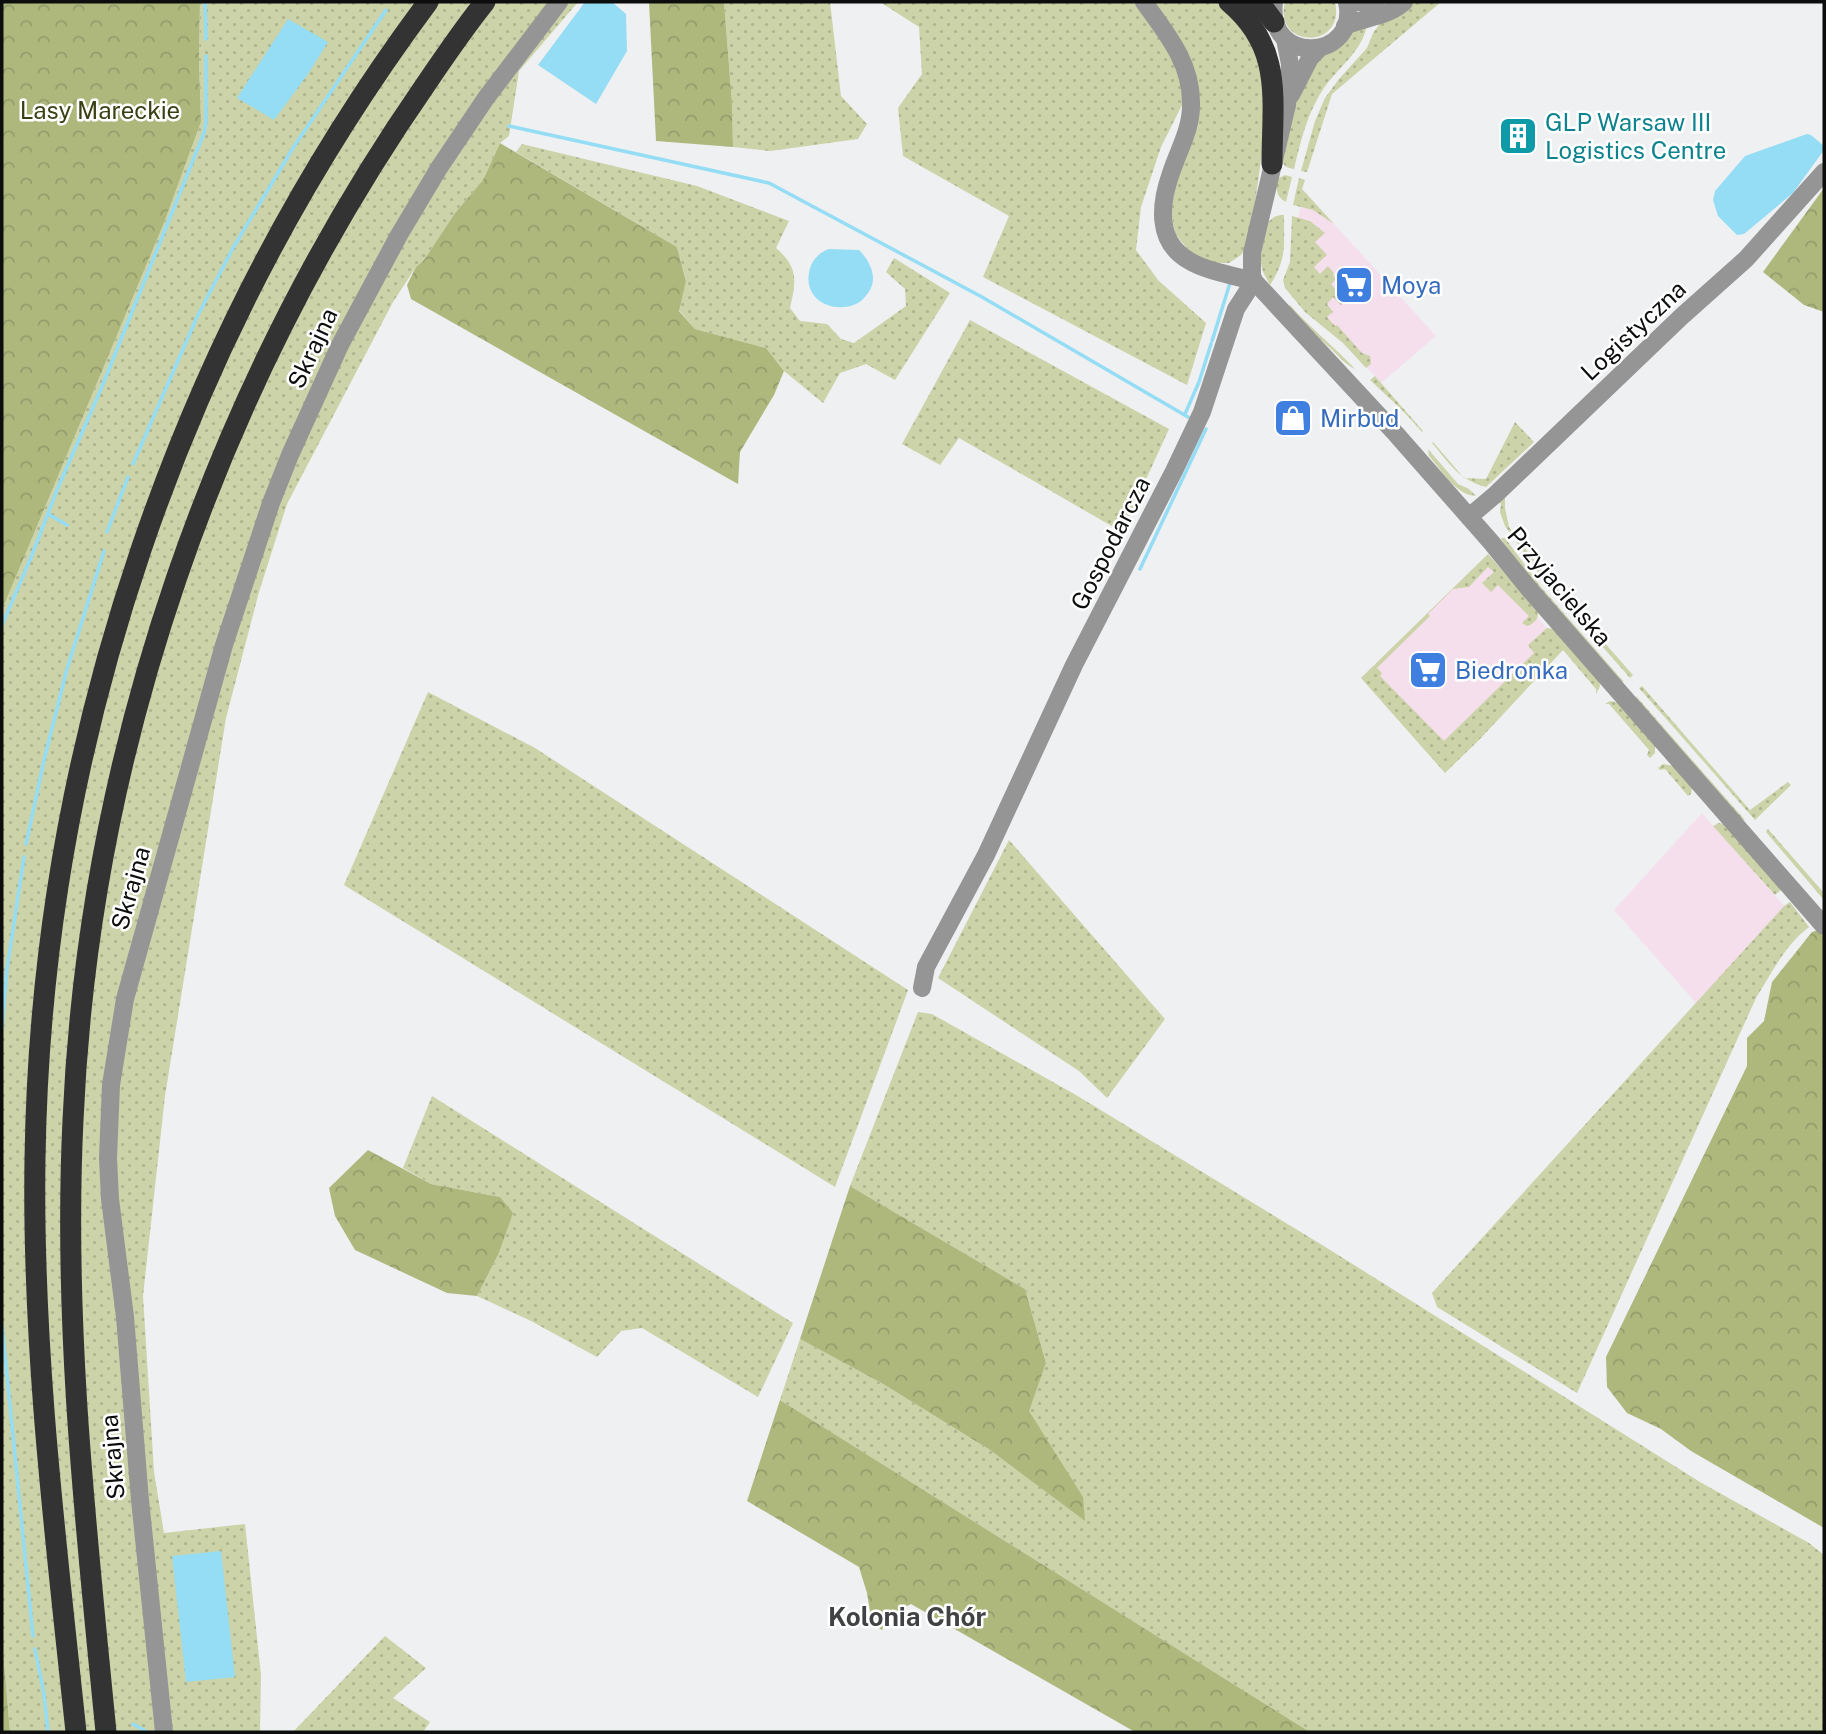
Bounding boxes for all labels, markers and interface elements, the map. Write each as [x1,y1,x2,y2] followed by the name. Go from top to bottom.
[20,96,180,124] park label: Lasy Mareckie
[1545,108,1726,164] place label: GLP Warsaw III Logistics Centre
[1497,115,1539,157] building icon: GLP Warsaw III Logistics Centre
[1333,264,1375,306] supermarket icon: Moya
[1381,271,1441,299] place label: Moya
[1575,274,1691,386] street label: Logistyczna
[281,303,343,393] street label: Skrajna
[1272,397,1314,439] shop icon: Mirbud
[1320,404,1399,432] place label: Mirbud
[1064,472,1156,614] street label: Gospodarcza
[1502,521,1618,651] street label: Przyjacielska
[1407,649,1449,691] supermarket icon: Biedronka
[1455,656,1568,684] place label: Biedronka
[105,843,155,933] street label: Skrajna
[94,1413,130,1501] street label: Skrajna
[828,1601,986,1632] district label: Kolonia Chór

